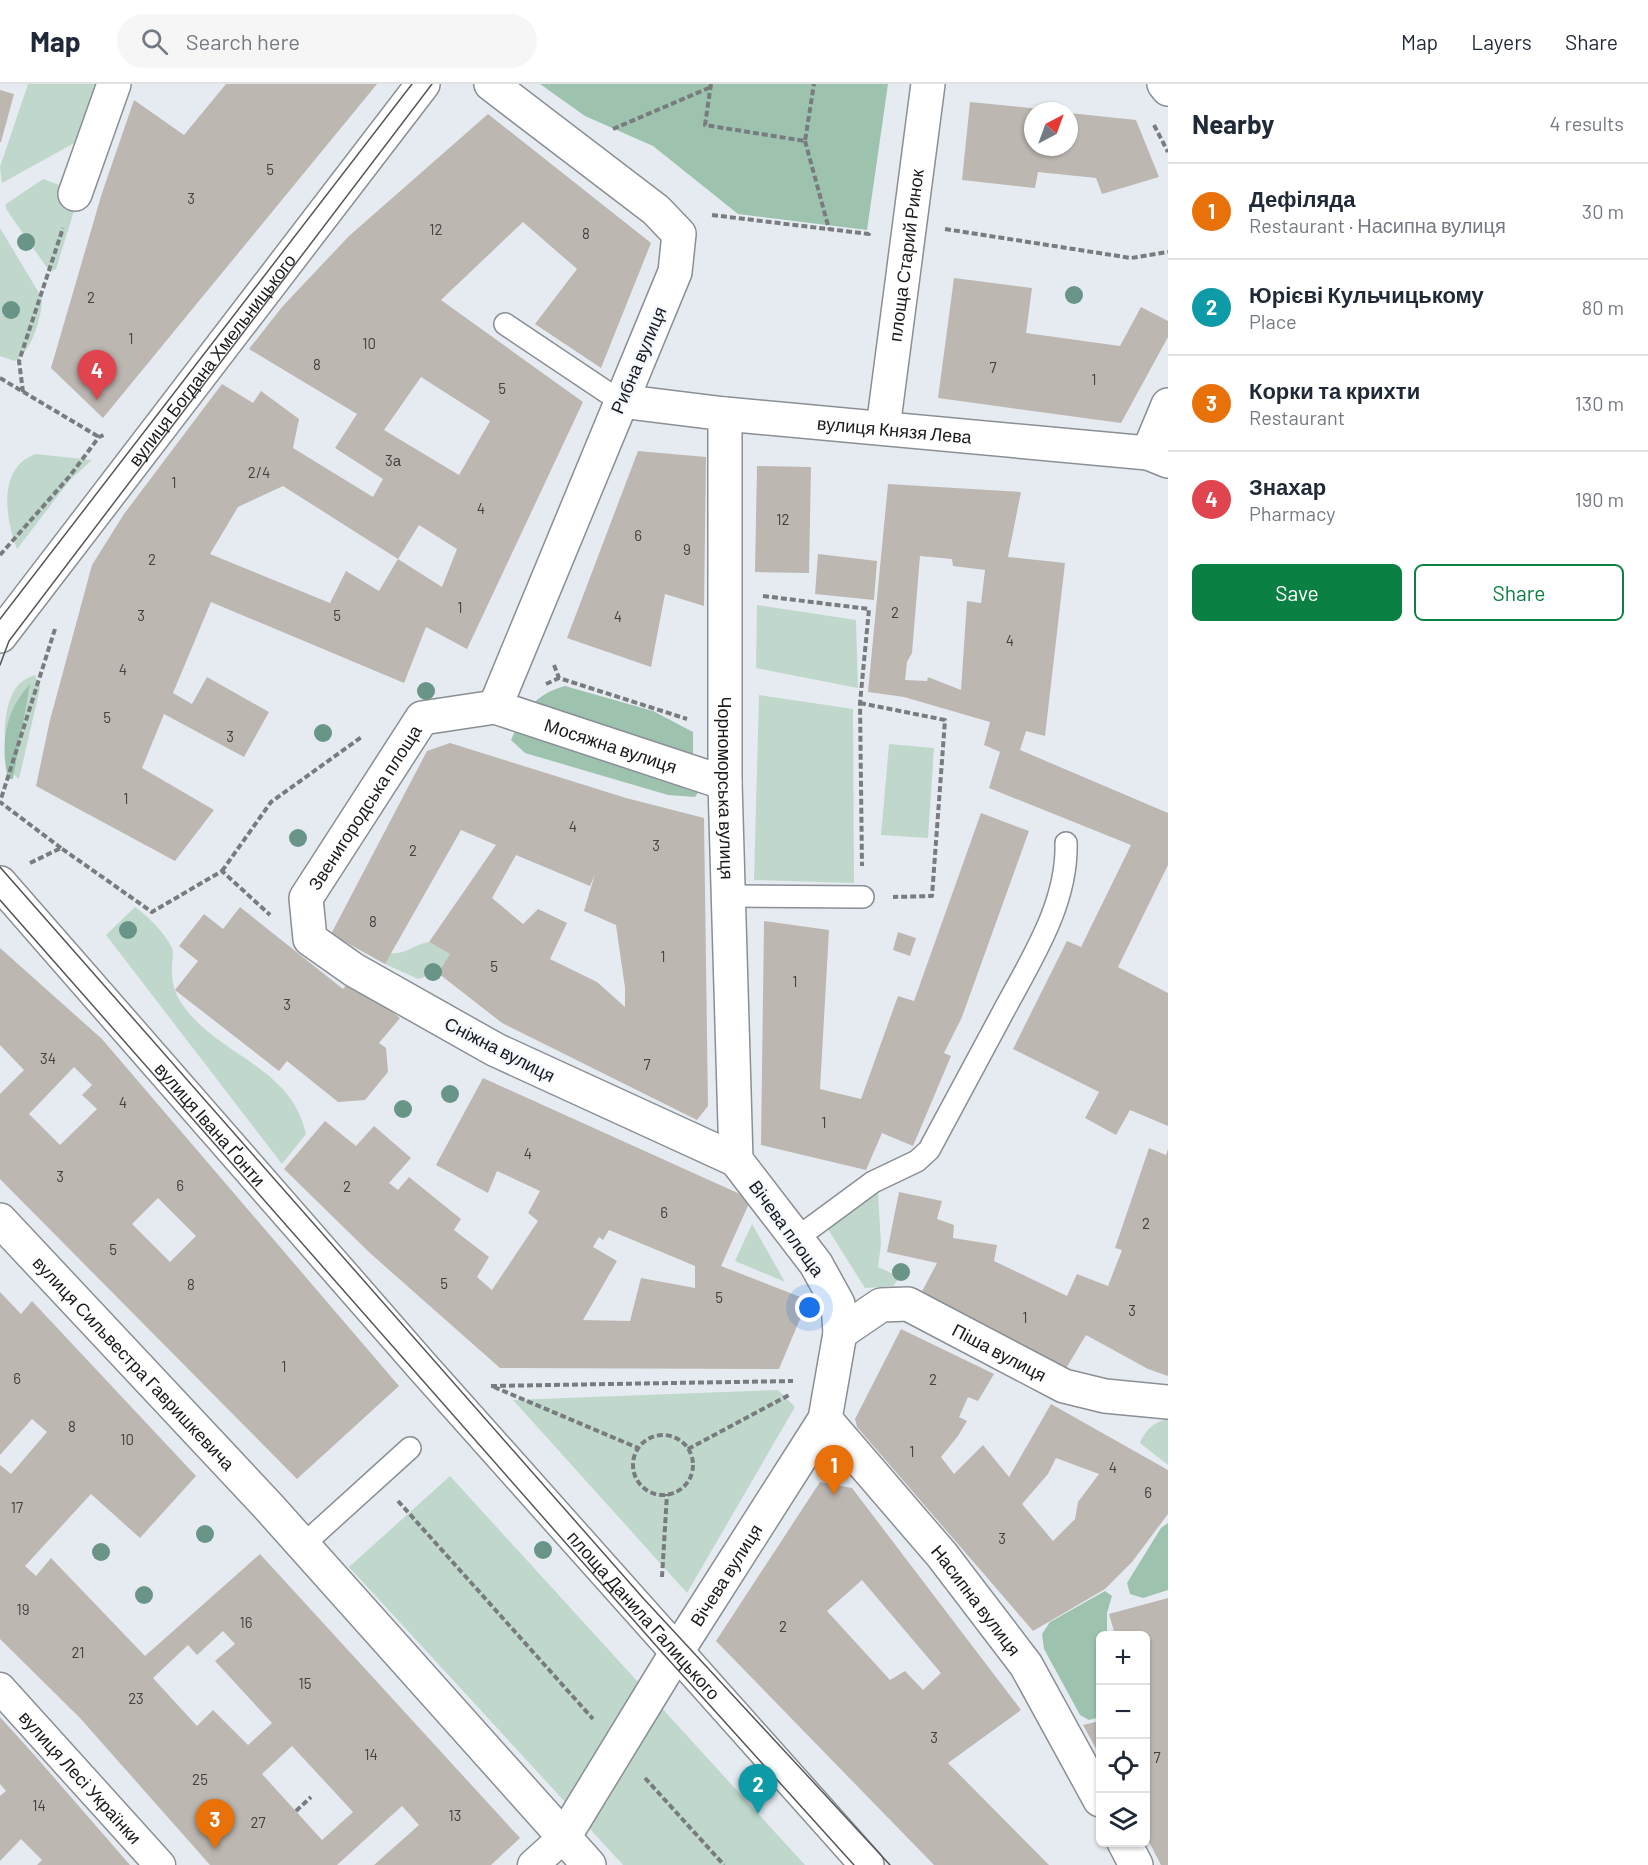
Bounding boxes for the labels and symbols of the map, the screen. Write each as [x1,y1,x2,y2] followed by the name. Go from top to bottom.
[1024,102,1078,156] north arrow
[266,160,274,178] house number: 5
[883,168,928,343] street label: площа Старий Ринок
[187,189,195,207] house number: 3
[429,220,443,238] house number: 12
[582,224,590,242] house number: 8
[123,249,300,470] street label: вулиця Богдана Хмельницького
[87,288,95,306] house number: 2
[606,303,670,417] street label: Рибна вулиця
[128,329,134,347] house number: 1
[362,334,376,352] house number: 10
[78,350,116,400] pin: 4
[313,355,321,373] house number: 8
[989,358,997,376] house number: 7
[1091,370,1097,388] house number: 1
[498,379,506,397] house number: 5
[816,412,974,448] street label: вулиця Князя Лева
[385,451,402,469] house number: 3а
[248,463,270,481] house number: 2/4
[171,473,177,491] house number: 1
[477,499,485,517] house number: 4
[776,510,790,528] house number: 12
[634,526,642,544] house number: 6
[683,540,691,558] house number: 9
[148,550,156,568] house number: 2
[457,598,463,616] house number: 1
[891,603,899,621] house number: 2
[137,606,145,624] house number: 3
[333,606,341,624] house number: 5
[614,607,622,625] house number: 4
[1006,631,1014,649] house number: 4
[119,660,127,678] house number: 4
[714,696,739,880] street label: Чорноморська вулиця
[103,708,111,726] house number: 5
[542,713,680,777] street label: Мосяжна вулиця
[303,720,426,894] street label: Звенигородська площа
[226,727,234,745] house number: 3
[123,789,129,807] house number: 1
[569,817,577,835] house number: 4
[652,836,660,854] house number: 3
[409,841,417,859] house number: 2
[369,912,377,930] house number: 8
[660,947,666,965] house number: 1
[490,957,498,975] house number: 5
[792,972,798,990] house number: 1
[283,995,291,1013] house number: 3
[441,1012,559,1086] street label: Сніжна вулиця
[40,1049,56,1067] house number: 34
[643,1055,651,1073] house number: 7
[151,1058,270,1190] street label: вулиця Івана Ґонти
[119,1093,127,1111] house number: 4
[821,1113,827,1131] house number: 1
[524,1144,532,1162] house number: 4
[56,1167,64,1185] house number: 3
[176,1176,184,1194] house number: 6
[745,1176,830,1281] street label: Вічева площа
[343,1177,351,1195] house number: 2
[660,1203,668,1221] house number: 6
[1142,1214,1150,1232] house number: 2
[109,1240,117,1258] house number: 5
[28,1251,240,1475] street label: вулиця Сильвестра Гавришкевича
[440,1274,448,1292] house number: 5
[187,1275,195,1293] house number: 8
[715,1288,723,1306] house number: 5
[795,1293,824,1322] your location
[1128,1301,1136,1319] house number: 3
[1022,1308,1028,1326] house number: 1
[949,1318,1050,1386] street label: Піша вулиця
[281,1357,287,1375] house number: 1
[13,1369,21,1387] house number: 6
[929,1370,937,1388] house number: 2
[68,1417,76,1435] house number: 8
[120,1430,134,1448] house number: 10
[909,1442,915,1460] house number: 1
[814,1446,854,1495] pin: 1
[1109,1458,1117,1476] house number: 4
[1144,1483,1152,1501] house number: 6
[11,1498,23,1516] house number: 17
[685,1520,766,1630] street label: Вічева вулиця
[563,1526,725,1704] street label: площа Данила Галицького
[998,1529,1006,1547] house number: 3
[927,1540,1026,1660] street label: Насипна вулиця
[16,1600,30,1618] house number: 19
[240,1613,252,1631] house number: 16
[779,1617,787,1635] house number: 2
[71,1643,85,1661] house number: 21
[299,1674,311,1692] house number: 15
[128,1689,144,1707] house number: 23
[15,1706,146,1848] street label: вулиця Лесі Українки
[930,1728,938,1746] house number: 3
[364,1745,378,1763] house number: 14
[1153,1748,1161,1766] house number: 7
[738,1764,777,1814] pin: 2
[192,1770,208,1788] house number: 25
[32,1796,46,1814] house number: 14
[196,1800,234,1849] pin: 3
[449,1806,461,1824] house number: 13
[250,1813,266,1831] house number: 27

